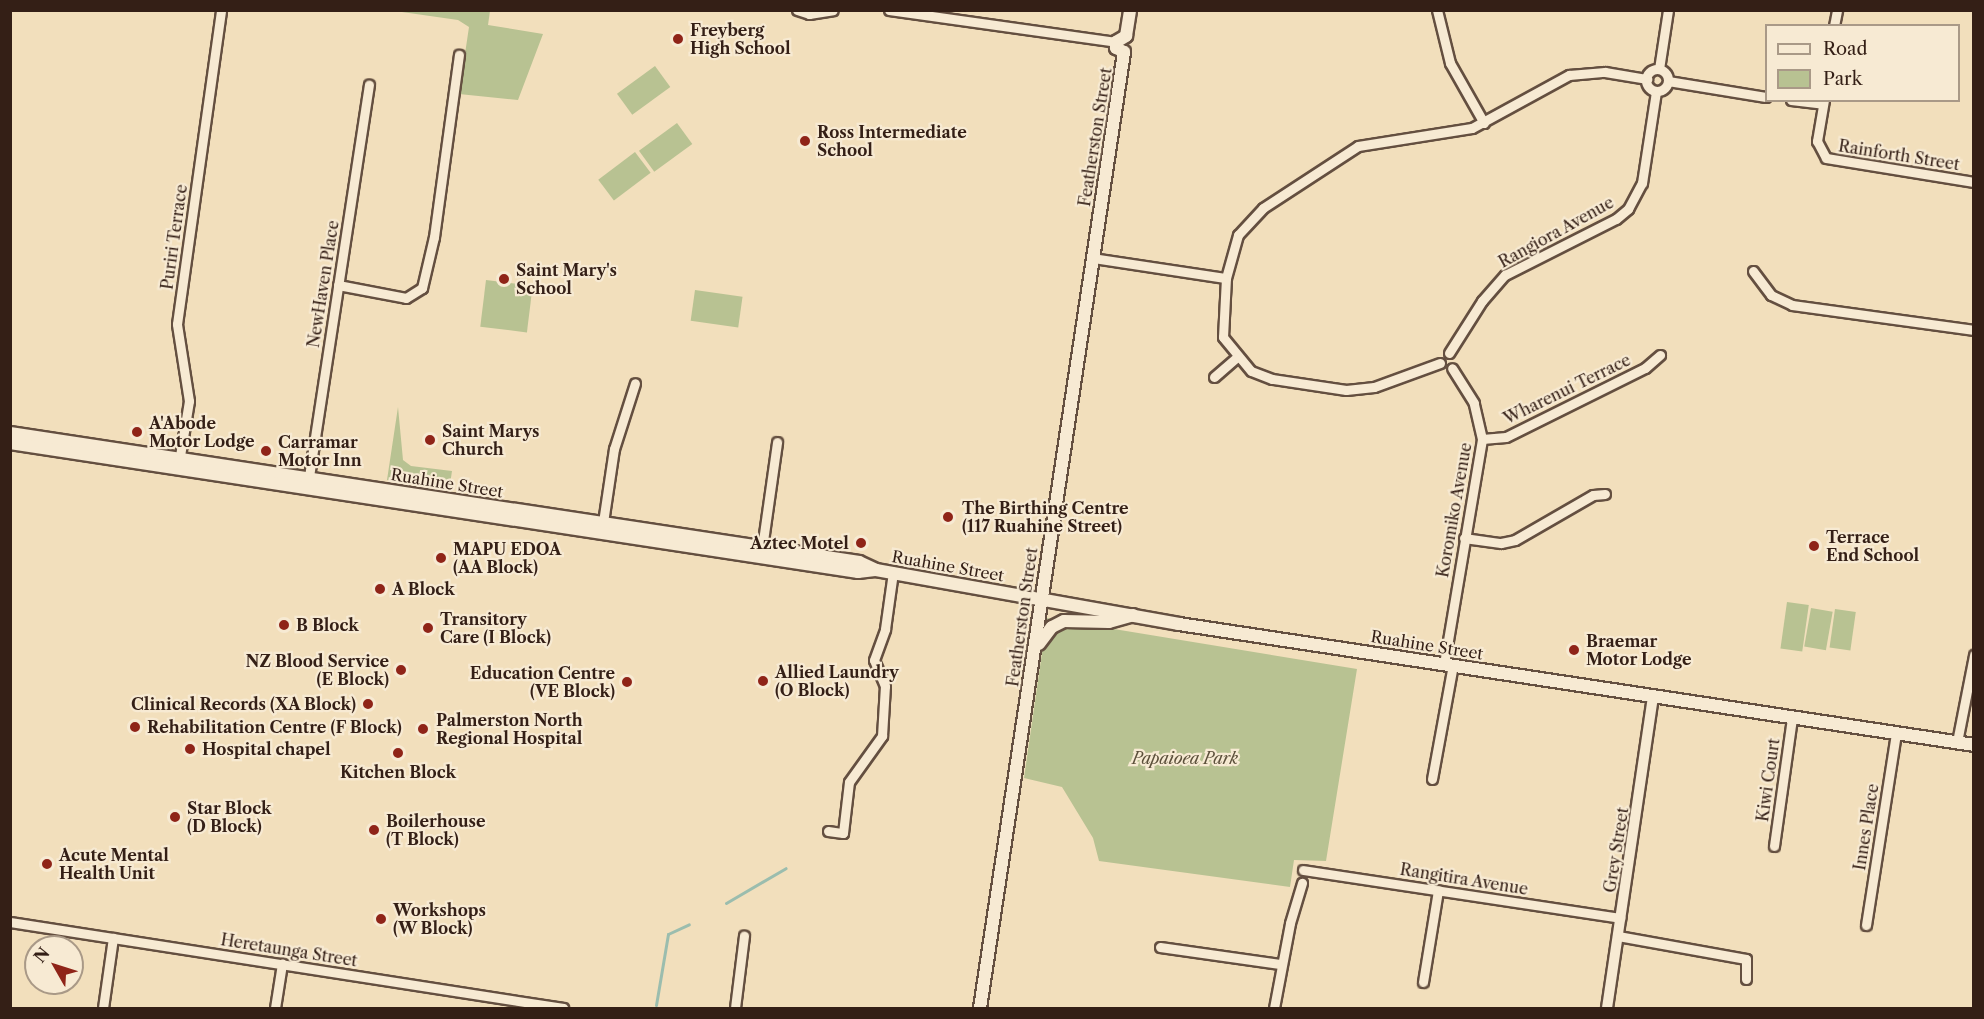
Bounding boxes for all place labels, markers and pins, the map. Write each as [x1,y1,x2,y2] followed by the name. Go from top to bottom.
[690,20,791,58] place label: Freyberg High School
[671,32,685,46] marker: Freyberg High School
[817,122,967,160] place label: Ross Intermediate School
[798,134,812,148] marker: Ross Intermediate School
[516,260,617,298] place label: Saint Mary's School
[497,272,511,286] marker: Saint Mary's School
[149,413,255,451] place label: A'Abode Motor Lodge
[442,421,540,459] place label: Saint Marys Church
[130,425,144,439] marker: A'Abode Motor Lodge
[278,432,362,470] place label: Carramar Motor Inn
[423,433,437,447] marker: Saint Marys Church
[259,444,273,458] marker: Carramar Motor Inn
[962,498,1129,536] place label: The Birthing Centre (117 Ruahine Street)
[939,508,957,526] marker: The Birthing Centre (117 Ruahine Street)
[1826,527,1919,565] place label: Terrace End School
[750,533,849,553] place label: Aztec Motel
[854,536,868,550] marker: Aztec Motel
[453,539,561,577] place label: MAPU EDOA (AA Block)
[1807,539,1821,553] marker: Terrace End School
[434,551,448,565] marker: MAPU EDOA (AA Block)
[392,579,455,599] place label: A Block
[373,582,387,596] marker: A Block
[440,609,551,647] place label: Transitory Care (I Block)
[296,615,359,635] place label: B Block
[277,618,291,632] marker: B Block
[421,621,435,635] marker: Transitory Care (I Block)
[1586,631,1692,669] place label: Braemar Motor Lodge
[1567,643,1581,657] marker: Braemar Motor Lodge
[246,651,389,689] place label: NZ Blood Service (E Block)
[775,662,899,700] place label: Allied Laundry (O Block)
[394,663,408,677] marker: NZ Blood Service (E Block)
[470,663,615,701] place label: Education Centre (VE Block)
[756,674,770,688] marker: Allied Laundry (O Block)
[620,675,634,689] marker: Education Centre (VE Block)
[130,694,356,714] place label: Clinical Records (XA Block)
[361,697,375,711] marker: Clinical Records (XA Block)
[436,710,583,748] place label: Palmerston North Regional Hospital
[147,717,402,737] place label: Rehabilitation Centre (F Block)
[128,720,142,734] marker: Rehabilitation Centre (F Block)
[414,720,432,738] marker: Palmerston North Regional Hospital
[202,739,331,759] place label: Hospital chapel
[183,742,197,756] marker: Hospital chapel
[391,746,405,760] marker: Kitchen Block
[340,762,456,782] place label: Kitchen Block
[187,798,272,836] place label: Star Block (D Block)
[168,810,182,824] marker: Star Block (D Block)
[386,811,486,849] place label: Boilerhouse (T Block)
[367,823,381,837] marker: Boilerhouse (T Block)
[59,845,169,883] place label: Acute Mental Health Unit
[40,857,54,871] marker: Acute Mental Health Unit
[393,900,486,938] place label: Workshops (W Block)
[374,912,388,926] marker: Workshops (W Block)

